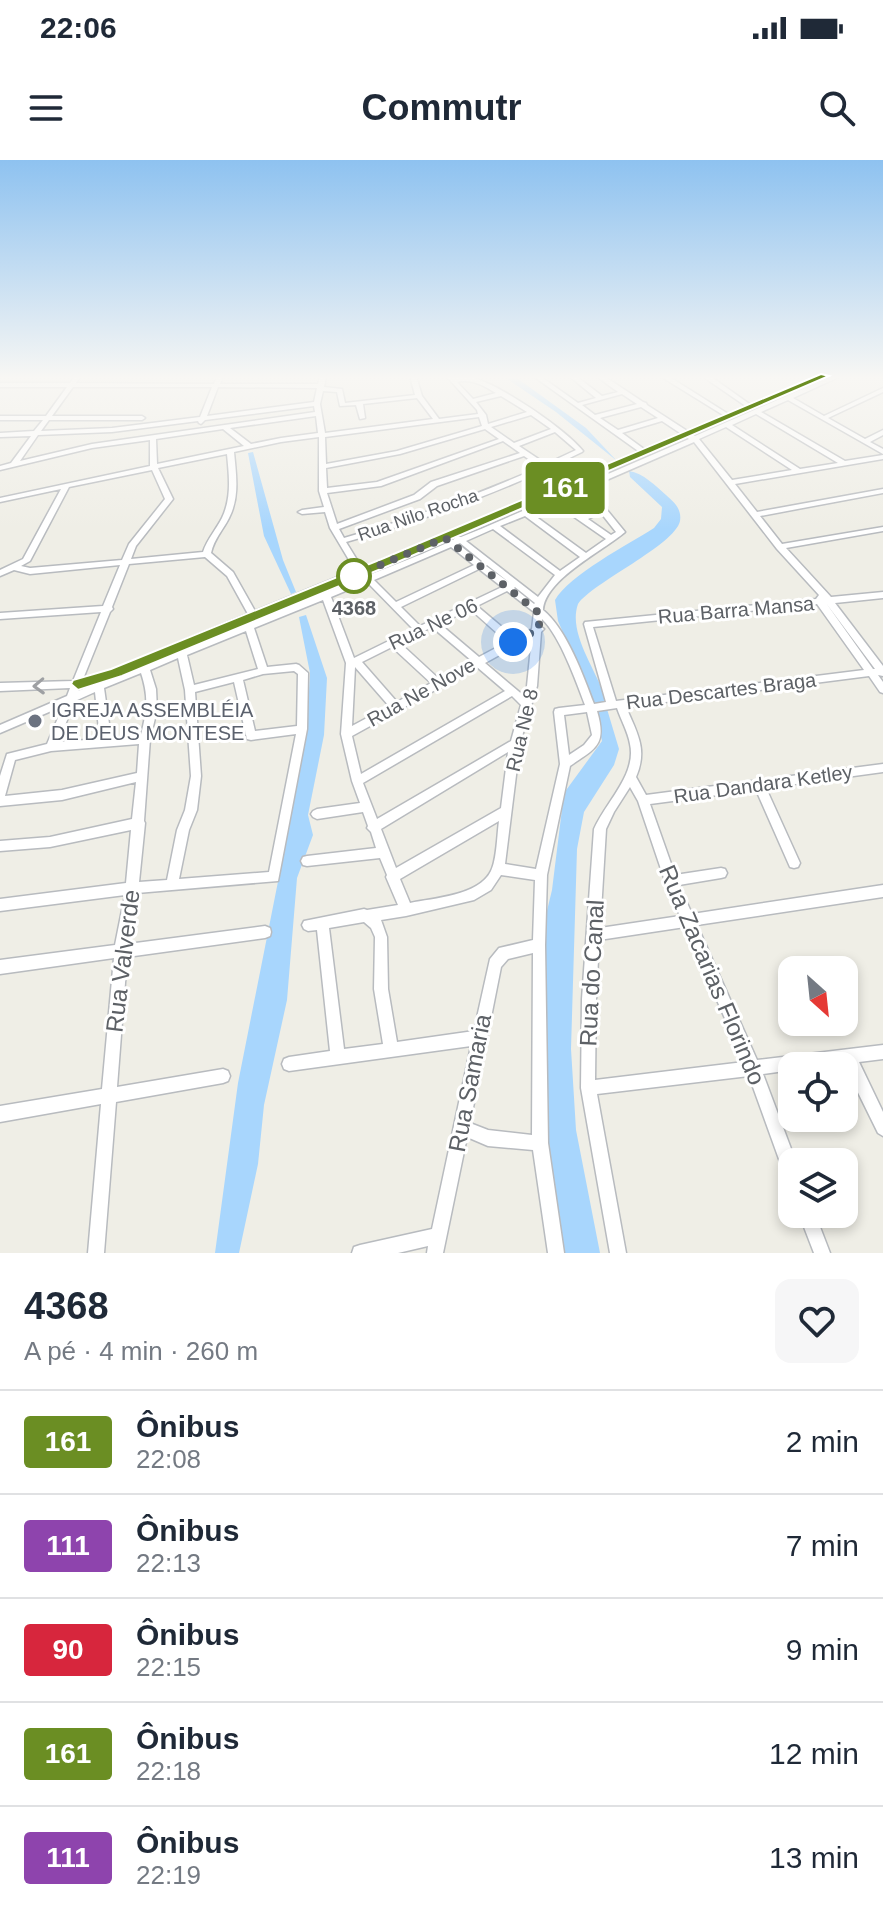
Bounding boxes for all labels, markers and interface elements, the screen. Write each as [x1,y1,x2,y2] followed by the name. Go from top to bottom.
[40,11,117,44] text: 22:06
[24,86,68,130] icon: menu
[815,86,859,130] icon: search
[362,87,522,128] text: Commutr
[519,462,611,514] line badge: 161
[542,472,588,503] text: 161
[355,485,482,545] street label: Rua Nilo Rocha
[337,559,371,593] marker: 4368
[657,592,816,628] street label: Rua Barra Mansa
[385,594,481,654] street label: Rua Ne 06
[332,597,376,619] place label: 4368
[493,622,533,662] your location
[363,653,479,731] street label: Rua Ne Nove
[625,668,818,714] street label: Rua Descartes Braga
[32,677,45,694] one-way arrow
[502,686,542,774] street label: Rua Ne 8
[51,699,254,744] place label: IGREJA ASSEMBLÉIA DE DEUS MONTESE
[26,712,44,730] marker: IGREJA ASSEMBLÉIA DE DEUS MONTESE
[672,761,854,807] street label: Rua Dandara Ketley
[654,861,771,1089] street label: Rua Zacarias Florindo
[100,888,145,1034] street label: Rua Valverde
[574,899,609,1047] street label: Rua do Canal
[778,956,858,1036] north arrow
[778,956,858,1228] map controls
[443,1011,496,1154] street label: Rua Samaria
[778,1052,858,1132] button: locate
[778,1148,858,1228] button: layers
[775,1279,859,1363] button: heart
[24,1285,109,1327] text: 4368
[24,1336,258,1366] text: A pé · 4 min · 260 m
[136,1410,239,1443] text: Ônibus
[786,1425,859,1458] text: 2 min
[45,1426,91,1457] text: 161
[136,1444,201,1474] text: 22:08
[136,1514,239,1547] text: Ônibus
[786,1529,859,1562] text: 7 min
[46,1530,90,1561] text: 111
[136,1548,201,1578] text: 22:13
[136,1618,239,1651] text: Ônibus
[786,1633,859,1666] text: 9 min
[52,1634,84,1665] text: 90
[136,1652,201,1682] text: 22:15
[136,1722,239,1755] text: Ônibus
[769,1737,859,1770] text: 12 min
[45,1738,91,1769] text: 161
[136,1756,201,1786] text: 22:18
[136,1826,239,1859] text: Ônibus
[769,1841,859,1874] text: 13 min
[46,1842,90,1873] text: 111
[136,1860,201,1890] text: 22:19

